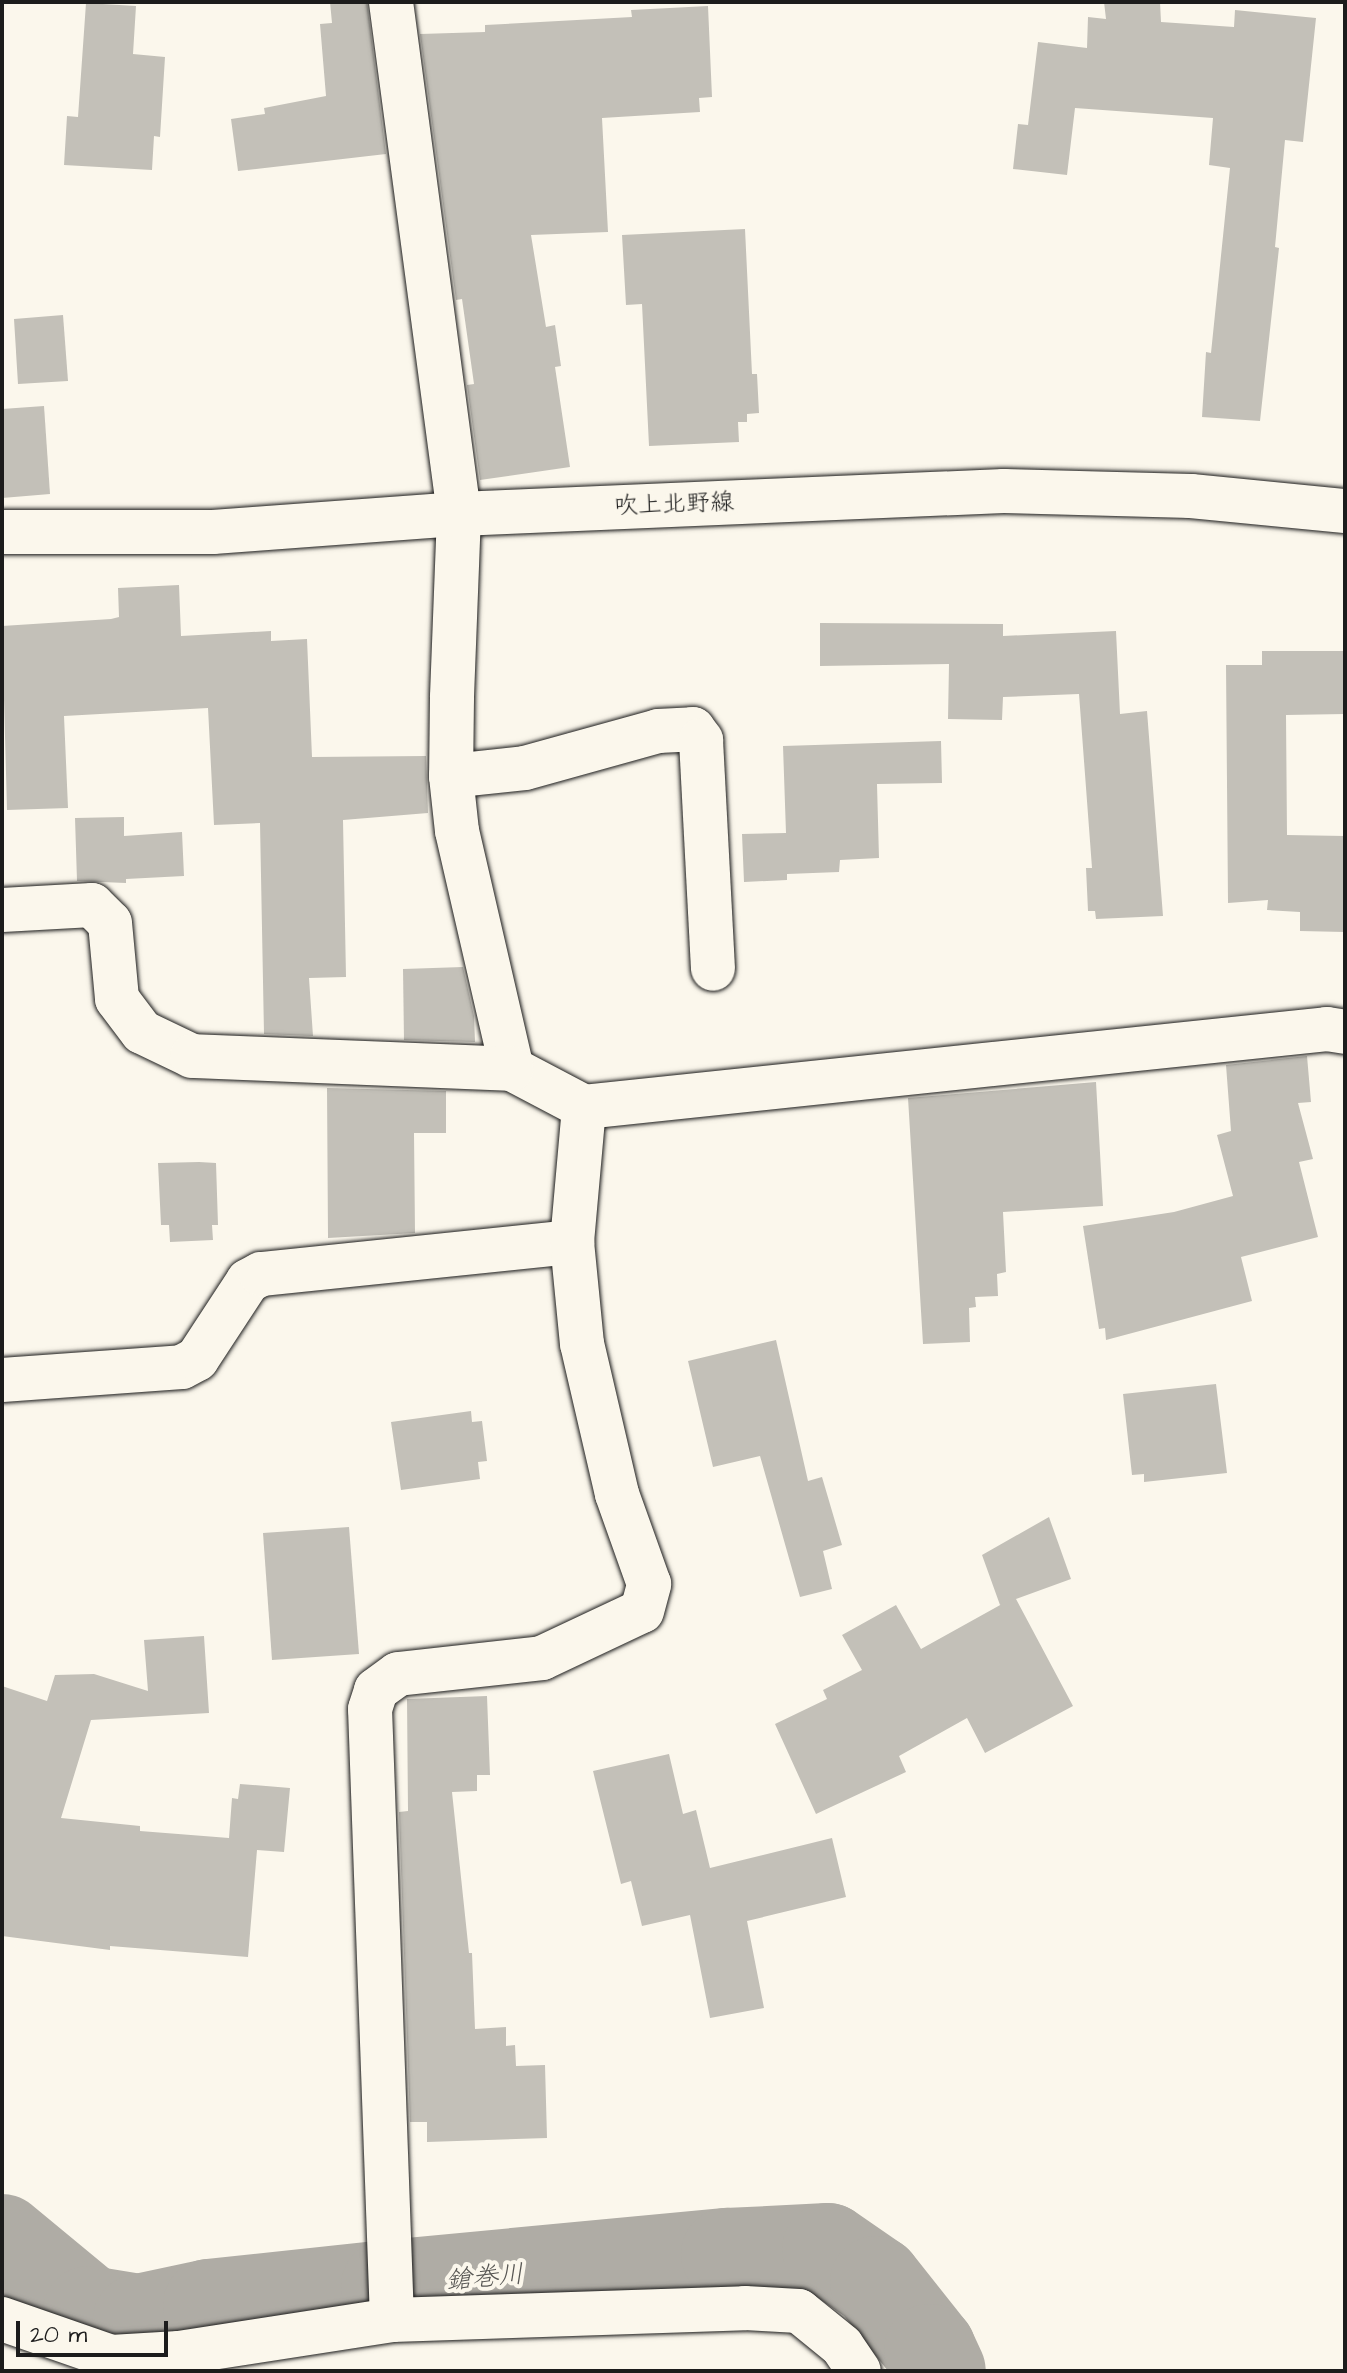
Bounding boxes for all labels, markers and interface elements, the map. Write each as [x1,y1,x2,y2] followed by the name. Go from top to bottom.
[614,489,734,521] street label: 吹上北野線
[445,2259,525,2297] water label: 鎗巻川
[20,2305,172,2355] scale bar
[30,2318,87,2352] text: 20 m

